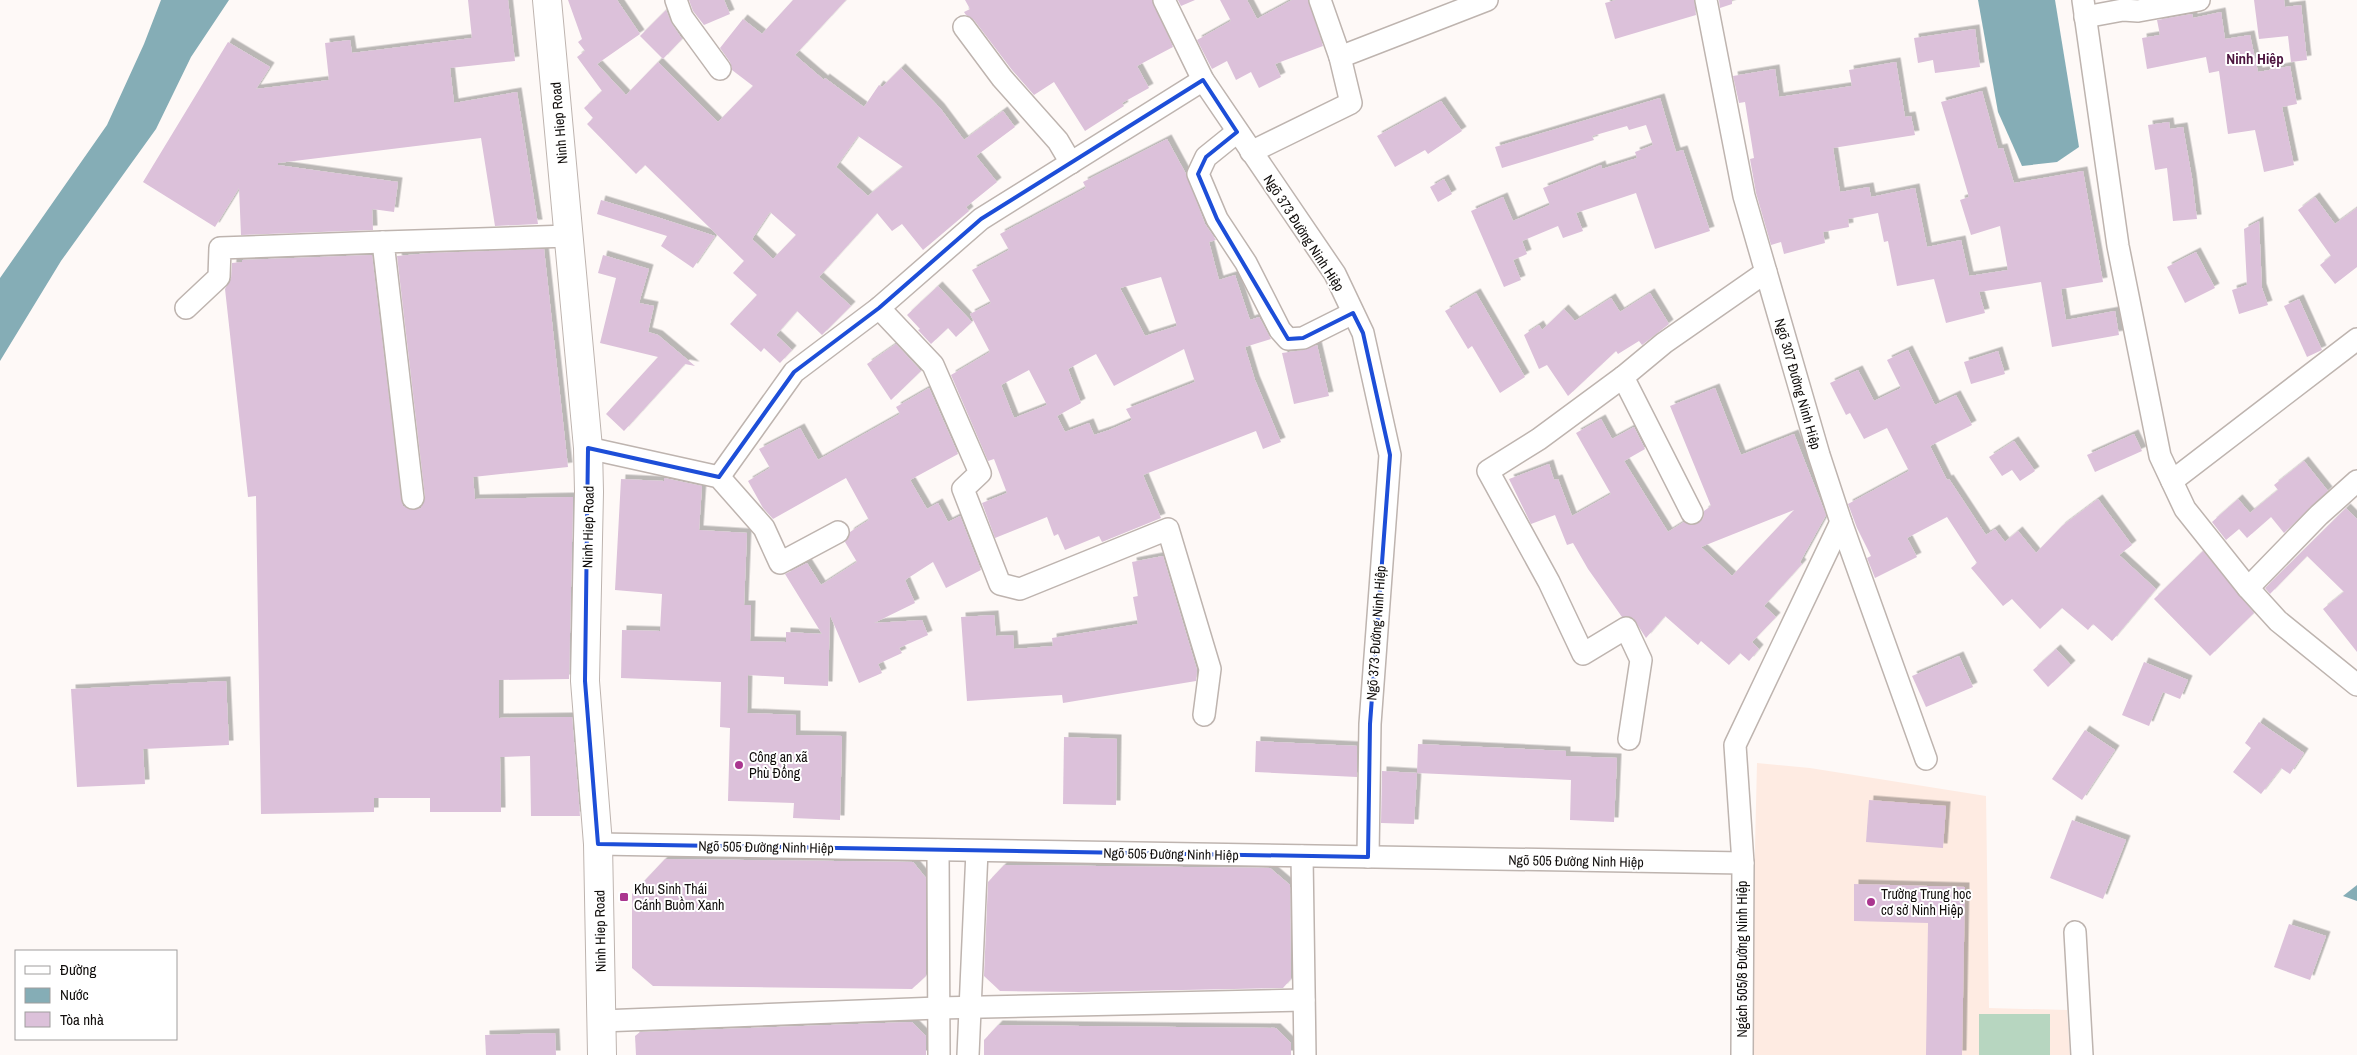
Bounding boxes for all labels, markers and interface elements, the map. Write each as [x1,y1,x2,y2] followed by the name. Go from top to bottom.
[2226,48,2284,69] district label: Ninh Hiệp
[546,81,572,165] street label: Ninh Hiep Road
[1260,171,1348,295] street label: Ngõ 373 Đường Ninh Hiệp
[1771,316,1825,452] street label: Ngõ 307 Đường Ninh Hiệp
[578,486,598,568] street label: Ninh Hiep Road
[1362,565,1390,701] street label: Ngõ 373 Đường Ninh Hiệp
[749,748,808,782] place label: Công an xã Phù Đổng
[733,759,745,771] marker: Công an xã Phù Đổng
[698,837,834,857] street label: Ngõ 505 Đường Ninh Hiệp
[1103,844,1239,864] street label: Ngõ 505 Đường Ninh Hiệp
[1508,851,1644,871] street label: Ngõ 505 Đường Ninh Hiệp
[634,880,724,914] place label: Khu Sinh Thái Cánh Buồm Xanh
[1733,881,1751,1038] street label: Ngách 505/8 Đường Ninh Hiệp
[1881,885,1971,919] place label: Trường Trung học cơ sở Ninh Hiệp
[590,890,610,972] street label: Ninh Hiep Road
[618,891,630,903] marker: Khu Sinh Thái Cánh Buồm Xanh
[1865,896,1877,908] marker: Trường Trung học cơ sở Ninh Hiệp
[15,950,178,1040] legend
[60,959,96,980] text: Đường
[60,984,89,1005] text: Nước
[60,1009,104,1030] text: Tòa nhà

